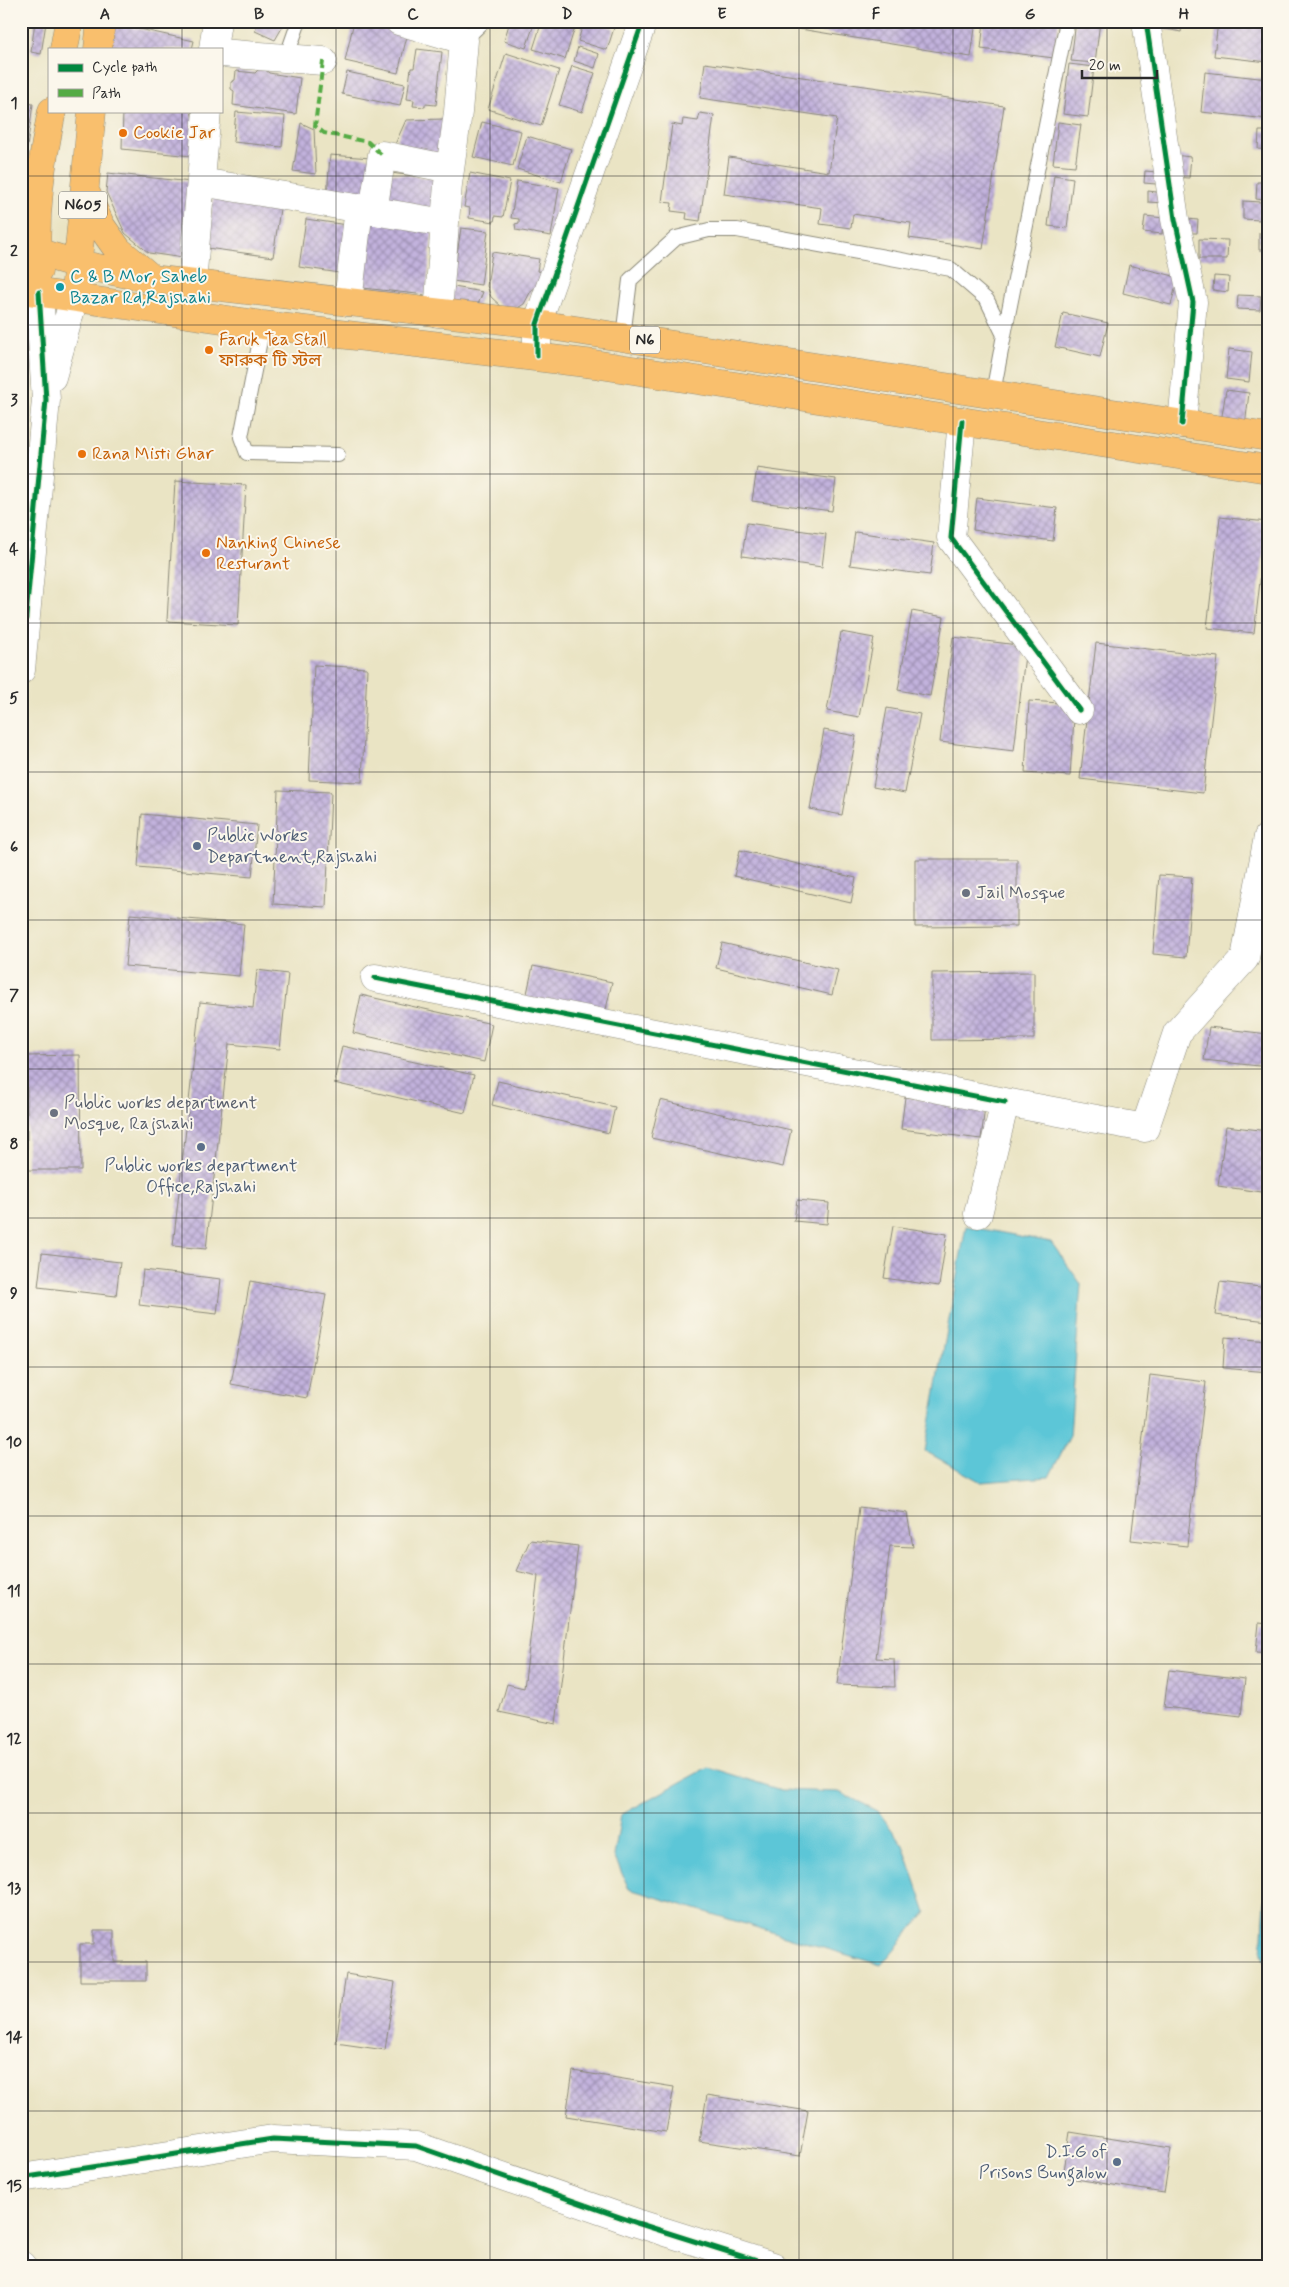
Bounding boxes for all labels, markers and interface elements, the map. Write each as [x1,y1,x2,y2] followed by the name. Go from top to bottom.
[100,4,110,25] text: A
[254,4,264,25] text: B
[407,4,419,25] text: C
[561,4,573,25] text: D
[717,4,727,25] text: E
[872,4,881,25] text: F
[1025,4,1036,25] text: G
[1179,4,1190,25] text: H
[48,48,222,112] legend
[1082,48,1156,80] scale bar
[1089,56,1121,76] text: 20 m
[92,58,157,78] text: Cycle path
[92,84,121,104] text: Path
[10,93,18,114] text: 1
[133,121,216,145] place label: Cookie Jar
[117,127,129,139] marker: Cookie Jar
[59,192,107,218] road number: N605
[10,241,18,262] text: 2
[70,265,211,310] place label: C & B Mor, Saheb Bazar Rd,Rajshahi
[54,281,66,293] marker: C & B Mor, Saheb Bazar Rd,Rajshahi
[630,326,660,354] road number: N6
[218,328,327,373] place label: Faruk Tea Stall ফারুক টি স্টল
[203,344,215,356] marker: Faruk Tea Stall ফারুক টি স্টল
[10,390,18,411] text: 3
[92,442,214,466] place label: Rana Misti Ghar
[76,448,88,460] marker: Rana Misti Ghar
[216,531,341,576] place label: Nanking Chinese Resturant
[9,539,19,560] text: 4
[200,547,212,559] marker: Nanking Chinese Resturant
[9,688,19,709] text: 5
[207,824,377,869] place label: Public Works Department,Rajshahi
[10,837,18,858] text: 6
[191,840,203,852] marker: Public Works Department,Rajshahi
[976,881,1065,905] place label: Jail Mosque
[960,887,972,899] marker: Jail Mosque
[9,985,19,1006] text: 7
[64,1091,257,1136] place label: Public works department Mosque, Rajshahi
[48,1107,60,1119] marker: Public works department Mosque, Rajshahi
[9,1134,19,1155] text: 8
[195,1141,207,1153] marker: Public works department Office,Rajshahi
[104,1154,298,1199] place label: Public works department Office,Rajshahi
[10,1283,18,1304] text: 9
[6,1432,22,1453] text: 10
[7,1581,21,1602] text: 11
[6,1729,22,1750] text: 12
[7,1878,21,1899] text: 13
[6,2027,23,2048] text: 14
[979,2140,1107,2187] place label: D.I.G of Prisons Bungalow
[1111,2156,1123,2168] marker: D.I.G of Prisons Bungalow
[6,2176,22,2197] text: 15

